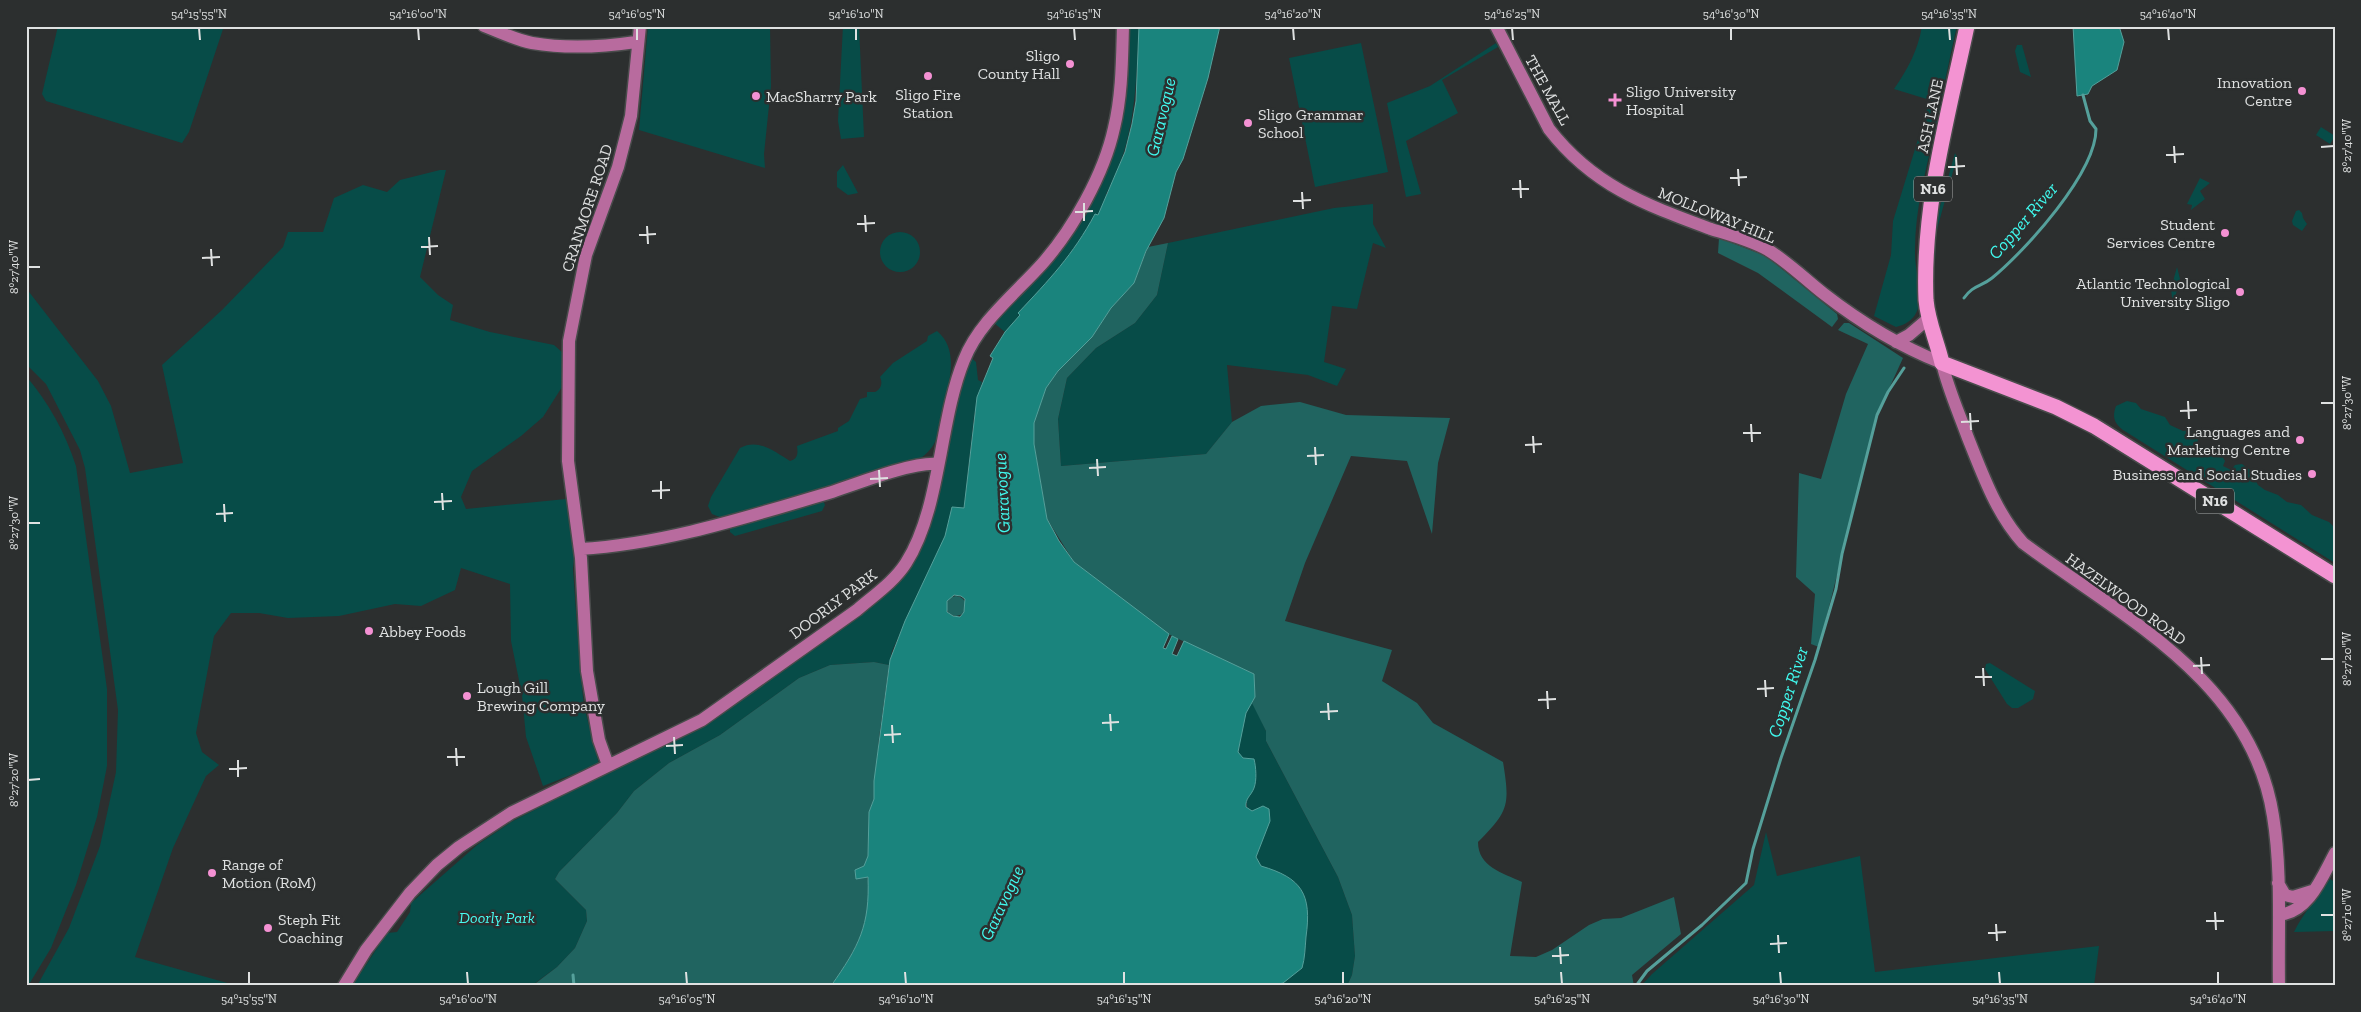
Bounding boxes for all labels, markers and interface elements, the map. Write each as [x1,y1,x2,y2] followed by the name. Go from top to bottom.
[171,7,227,21] text: 54°15'55"N
[389,7,447,21] text: 54°16'00"N
[609,7,666,21] text: 54°16'05"N
[828,7,884,21] text: 54°16'10"N
[1047,7,1101,21] text: 54°16'15"N
[1265,7,1322,21] text: 54°16'20"N
[1484,7,1540,21] text: 54°16'25"N
[1703,7,1759,21] text: 54°16'30"N
[1921,7,1977,21] text: 54°16'35"N
[2140,7,2196,21] text: 54°16'40"N
[978,46,1060,83] place label: Sligo County Hall
[1521,52,1575,129] street label: THE MALL
[1064,58,1076,70] marker: Sligo County Hall
[922,70,934,82] marker: Sligo Fire Station
[2217,73,2293,110] place label: Innovation Centre
[1141,75,1181,158] water label: Garavogue
[1913,77,1947,155] street label: ASH LANE
[1626,82,1737,119] place label: Sligo University Hospital
[895,85,961,122] place label: Sligo Fire Station
[2296,85,2308,97] marker: Innovation Centre
[766,87,878,106] place label: MacSharry Park
[750,90,762,102] marker: MacSharry Park
[1608,93,1622,107] marker: Sligo University Hospital
[1258,105,1364,142] place label: Sligo Grammar School
[1242,117,1254,129] marker: Sligo Grammar School
[2340,118,2354,173] text: 8°27'40"W
[557,142,617,274] street label: CRANMORE ROAD
[1914,176,1952,202] road number: N16
[1984,178,2063,264] water label: Copper River
[1656,183,1779,247] street label: MOLLOWAY HILL
[2107,215,2215,252] place label: Student Services Centre
[2219,227,2231,239] marker: Student Services Centre
[7,239,21,294] text: 8°27'40"W
[2076,274,2230,311] place label: Atlantic Technological University Sligo
[2234,286,2246,298] marker: Atlantic Technological University Sligo
[2340,375,2354,430] text: 8°27'30"W
[2167,422,2290,459] place label: Languages and Marketing Centre
[2294,434,2306,446] marker: Languages and Marketing Centre
[989,452,1015,534] water label: Garavogue
[2113,465,2302,484] place label: Business and Social Studies
[2306,468,2318,480] marker: Business and Social Studies
[2196,488,2234,514] road number: N16
[7,495,21,550] text: 8°27'30"W
[2062,549,2190,649] street label: HAZELWOOD ROAD
[786,565,881,643] street label: DOORLY PARK
[379,622,466,641] place label: Abbey Foods
[363,625,375,637] marker: Abbey Foods
[2340,631,2354,686] text: 8°27'20"W
[1763,643,1813,740] water label: Copper River
[477,678,606,715] place label: Lough Gill Brewing Company
[461,690,473,702] marker: Lough Gill Brewing Company
[7,752,21,807] text: 8°27'20"W
[222,855,316,892] place label: Range of Motion (RoM)
[975,862,1029,944] water label: Garavogue
[206,867,218,879] marker: Range of Motion (RoM)
[2340,888,2354,941] text: 8°27'10"W
[459,908,535,927] park label: Doorly Park
[278,910,343,947] place label: Steph Fit Coaching
[262,922,274,934] marker: Steph Fit Coaching
[221,992,277,1006] text: 54°15'55"N
[439,992,497,1006] text: 54°16'00"N
[659,992,716,1006] text: 54°16'05"N
[878,992,934,1006] text: 54°16'10"N
[1097,992,1151,1006] text: 54°16'15"N
[1315,992,1372,1006] text: 54°16'20"N
[1534,992,1590,1006] text: 54°16'25"N
[1753,992,1809,1006] text: 54°16'30"N
[1972,992,2028,1006] text: 54°16'35"N
[2190,992,2246,1006] text: 54°16'40"N

